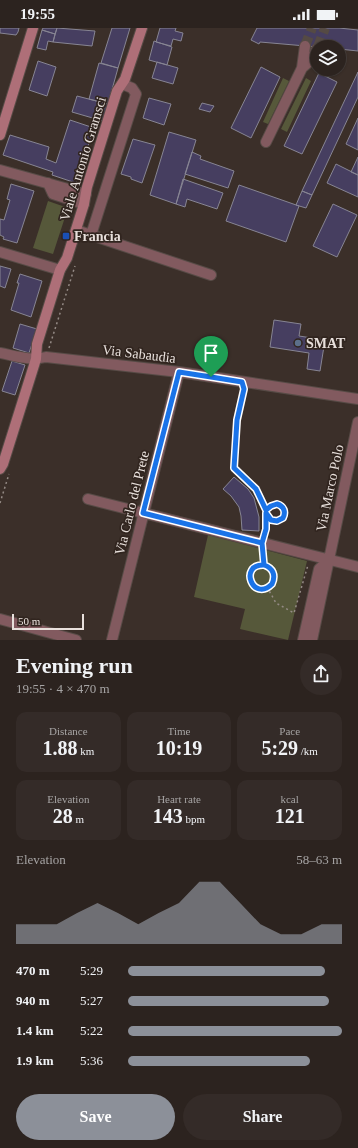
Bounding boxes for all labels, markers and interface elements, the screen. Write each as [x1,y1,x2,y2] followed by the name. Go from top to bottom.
[20,6,55,22] text: 19:55
[310,40,346,76] map controls
[310,40,346,76] button: layers
[57,95,109,223] street label: Viale Antonio Gramsci
[74,229,121,244] place label: Francia
[61,231,71,241] marker: Francia
[194,336,228,377] pin
[306,336,346,351] place label: SMAT
[293,338,303,348] marker: SMAT
[101,342,178,366] street label: Via Sabaudia
[200,342,222,364] icon: arrive
[313,443,347,533] street label: Via Marco Polo
[112,449,152,557] street label: Via Carlo del Prete
[12,612,84,631] scale bar
[18,615,40,627] text: 50 m
[16,653,133,678] text: Evening run
[300,653,342,695] button: share
[16,681,110,696] text: 19:55 · 4 × 470 m
[49,725,88,737] text: Distance
[168,725,190,737] text: Time
[279,725,300,737] text: Pace
[42,737,77,759] text: 1.88
[156,737,202,759] text: 10:19
[261,737,298,759] text: 5:29
[77,745,94,757] text: km
[298,745,318,757] text: /km
[47,793,89,805] text: Elevation
[157,793,201,805] text: Heart rate
[280,793,299,805] text: kcal
[53,805,73,827] text: 28
[153,805,183,827] text: 143
[275,805,305,827] text: 121
[73,813,84,825] text: m
[183,813,205,825] text: bpm
[16,852,66,867] text: Elevation
[296,852,342,867] text: 58–63 m
[16,963,50,978] text: 470 m
[80,963,103,978] text: 5:29
[16,993,50,1008] text: 940 m
[80,993,103,1008] text: 5:27
[16,1023,54,1038] text: 1.4 km
[80,1023,103,1038] text: 5:22
[16,1053,54,1068] text: 1.9 km
[80,1053,103,1068] text: 5:36
[16,1094,175,1140] button: Save
[183,1094,342,1140] button: Share

